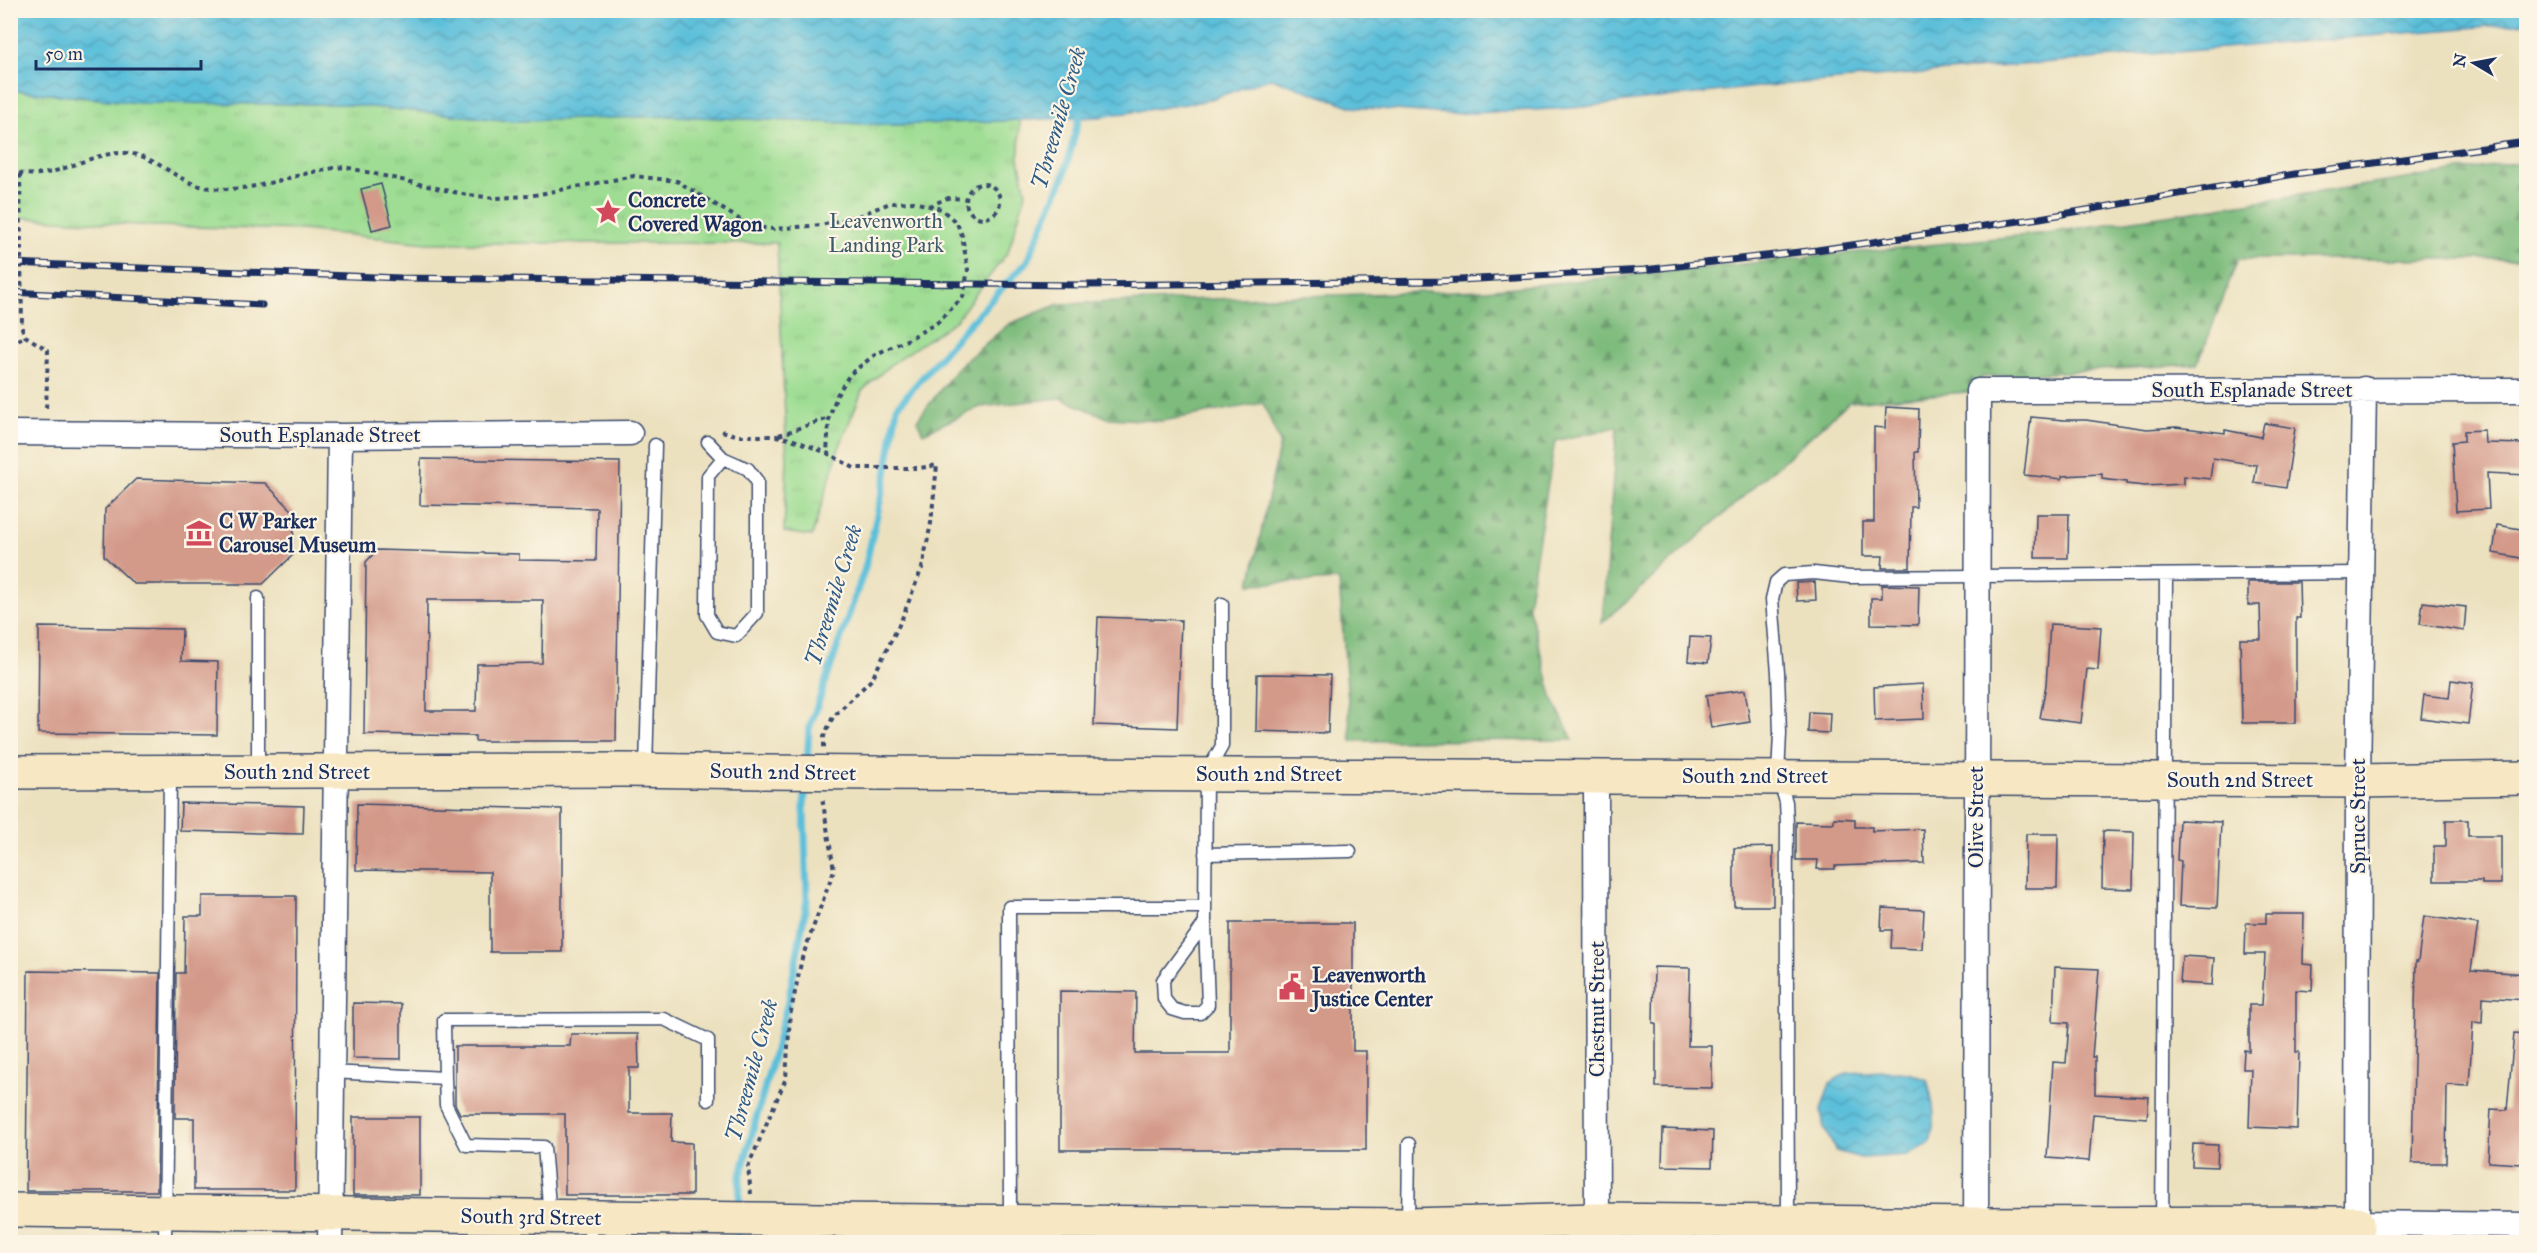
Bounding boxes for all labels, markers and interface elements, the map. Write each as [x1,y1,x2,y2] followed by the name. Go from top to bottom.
[36,33,201,71] scale bar
[2444,33,2504,93] north arrow
[45,43,83,65] text: 50 m
[1025,44,1092,192] water label: Threemile Creek
[2449,52,2470,69] text: N
[628,187,763,237] place label: Concrete Covered Wagon
[593,197,623,227] place icon: Concrete Covered Wagon
[828,208,944,258] park label: Leavenworth Landing Park
[2151,377,2353,403] street label: South Esplanade Street
[219,422,421,448] street label: South Esplanade Street
[219,508,377,558] place label: C W Parker Carousel Museum
[184,518,214,548] museum icon: C W Parker Carousel Museum
[799,521,868,669] water label: Threemile Creek
[2345,757,2371,874] street label: Spruce Street
[709,758,857,786] street label: South 2nd Street
[224,759,371,785] street label: South 2nd Street
[1196,761,1343,787] street label: South 2nd Street
[1682,763,1829,789] street label: South 2nd Street
[1963,765,1989,868] street label: Olive Street
[2167,767,2314,793] street label: South 2nd Street
[1584,940,1610,1077] street label: Chestnut Street
[1309,962,1434,1013] place label: Leavenworth Justice Center
[1277,972,1307,1002] public building icon: Leavenworth Justice Center
[720,996,784,1144] water label: Threemile Creek
[460,1203,602,1231] street label: South 3rd Street

